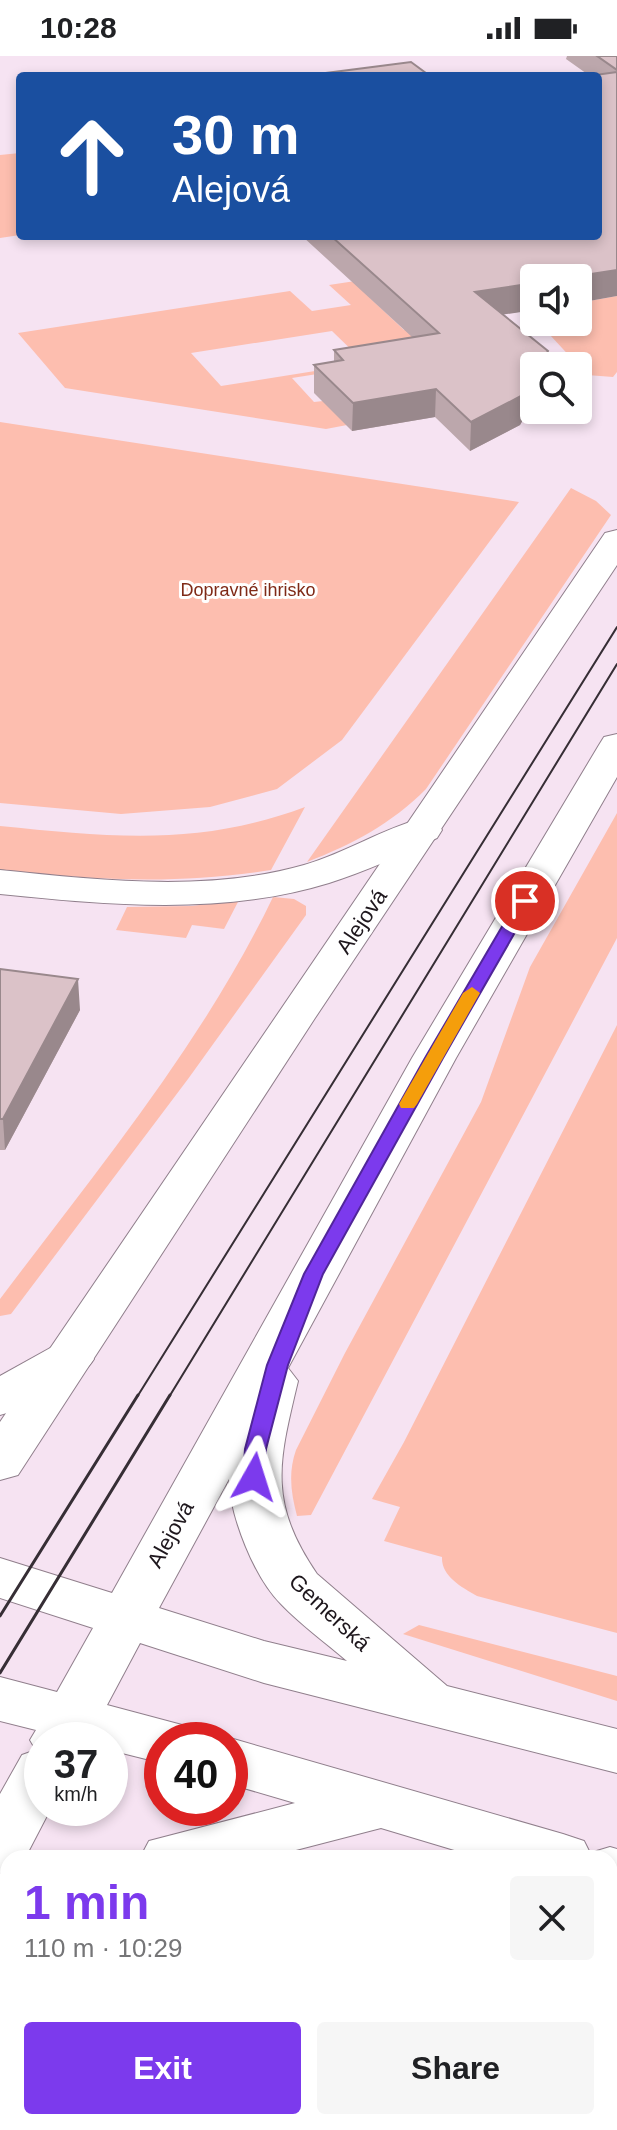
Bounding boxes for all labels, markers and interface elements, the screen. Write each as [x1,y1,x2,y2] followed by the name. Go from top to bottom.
[40,11,117,44] text: 10:28
[172,103,300,166] text: 30 m
[40,104,144,208] icon: ahead
[172,169,290,210] text: Alejová
[520,264,592,424] map controls
[520,264,592,336] button: sound
[520,352,592,424] button: search
[180,580,316,600] park label: Dopravné ihrisko
[491,867,559,935] pin
[503,879,547,923] icon: arrive
[331,884,392,958] street label: Alejová
[212,1435,296,1519] position arrow
[142,1496,199,1572] street label: Alejová
[284,1569,376,1657] street label: Gemerská
[144,1722,248,1826] speed limit sign: 40
[54,1742,98,1786] text: 37
[54,1783,98,1805] text: km/h
[24,1876,149,1929] text: 1 min
[510,1876,594,1960] button: close
[24,1933,183,1963] text: 110 m · 10:29
[24,2022,301,2114] button: Exit
[317,2022,594,2114] button: Share

